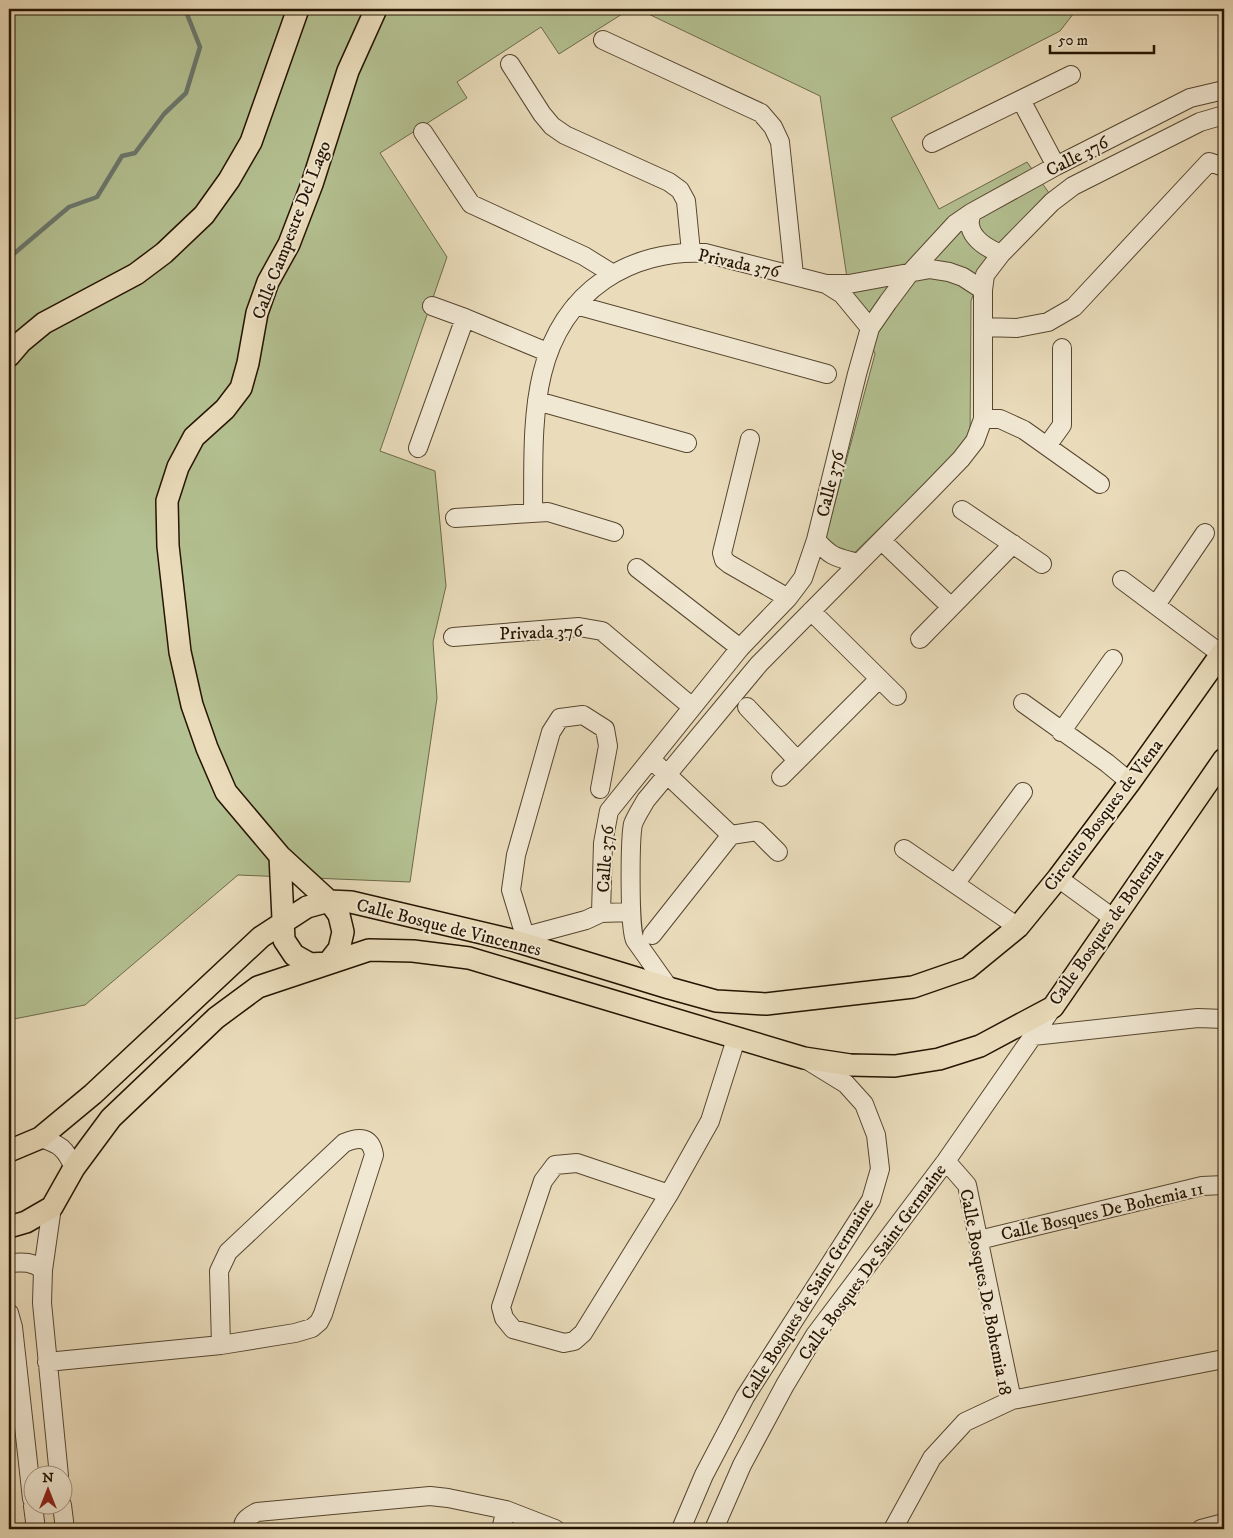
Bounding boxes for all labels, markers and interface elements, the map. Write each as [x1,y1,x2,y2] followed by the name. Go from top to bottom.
[1050,22,1154,54] scale bar
[1058,31,1088,50] text: 50 m
[1043,132,1113,182] street label: Calle 376
[248,138,336,323] street label: Calle Campestre Del Lago
[696,245,782,284] street label: Privada 376
[812,448,850,519] street label: Calle 376
[499,621,584,645] street label: Privada 376
[1040,735,1168,896] street label: Circuito Bosques de Viena
[593,824,619,893] street label: Calle 376
[1045,845,1169,1010] street label: Calle Bosques de Bohemia
[354,894,543,962] street label: Calle Bosque de Vincennes
[794,1160,952,1365] street label: Calle Bosques De Saint Germaine
[999,1178,1206,1246] street label: Calle Bosques De Bohemia 11
[954,1187,1016,1397] street label: Calle Bosques De Bohemia 18
[737,1195,879,1404] street label: Calle Bosques de Saint Germaine
[22,1466,72,1516] north arrow
[42,1469,54,1487] text: N

